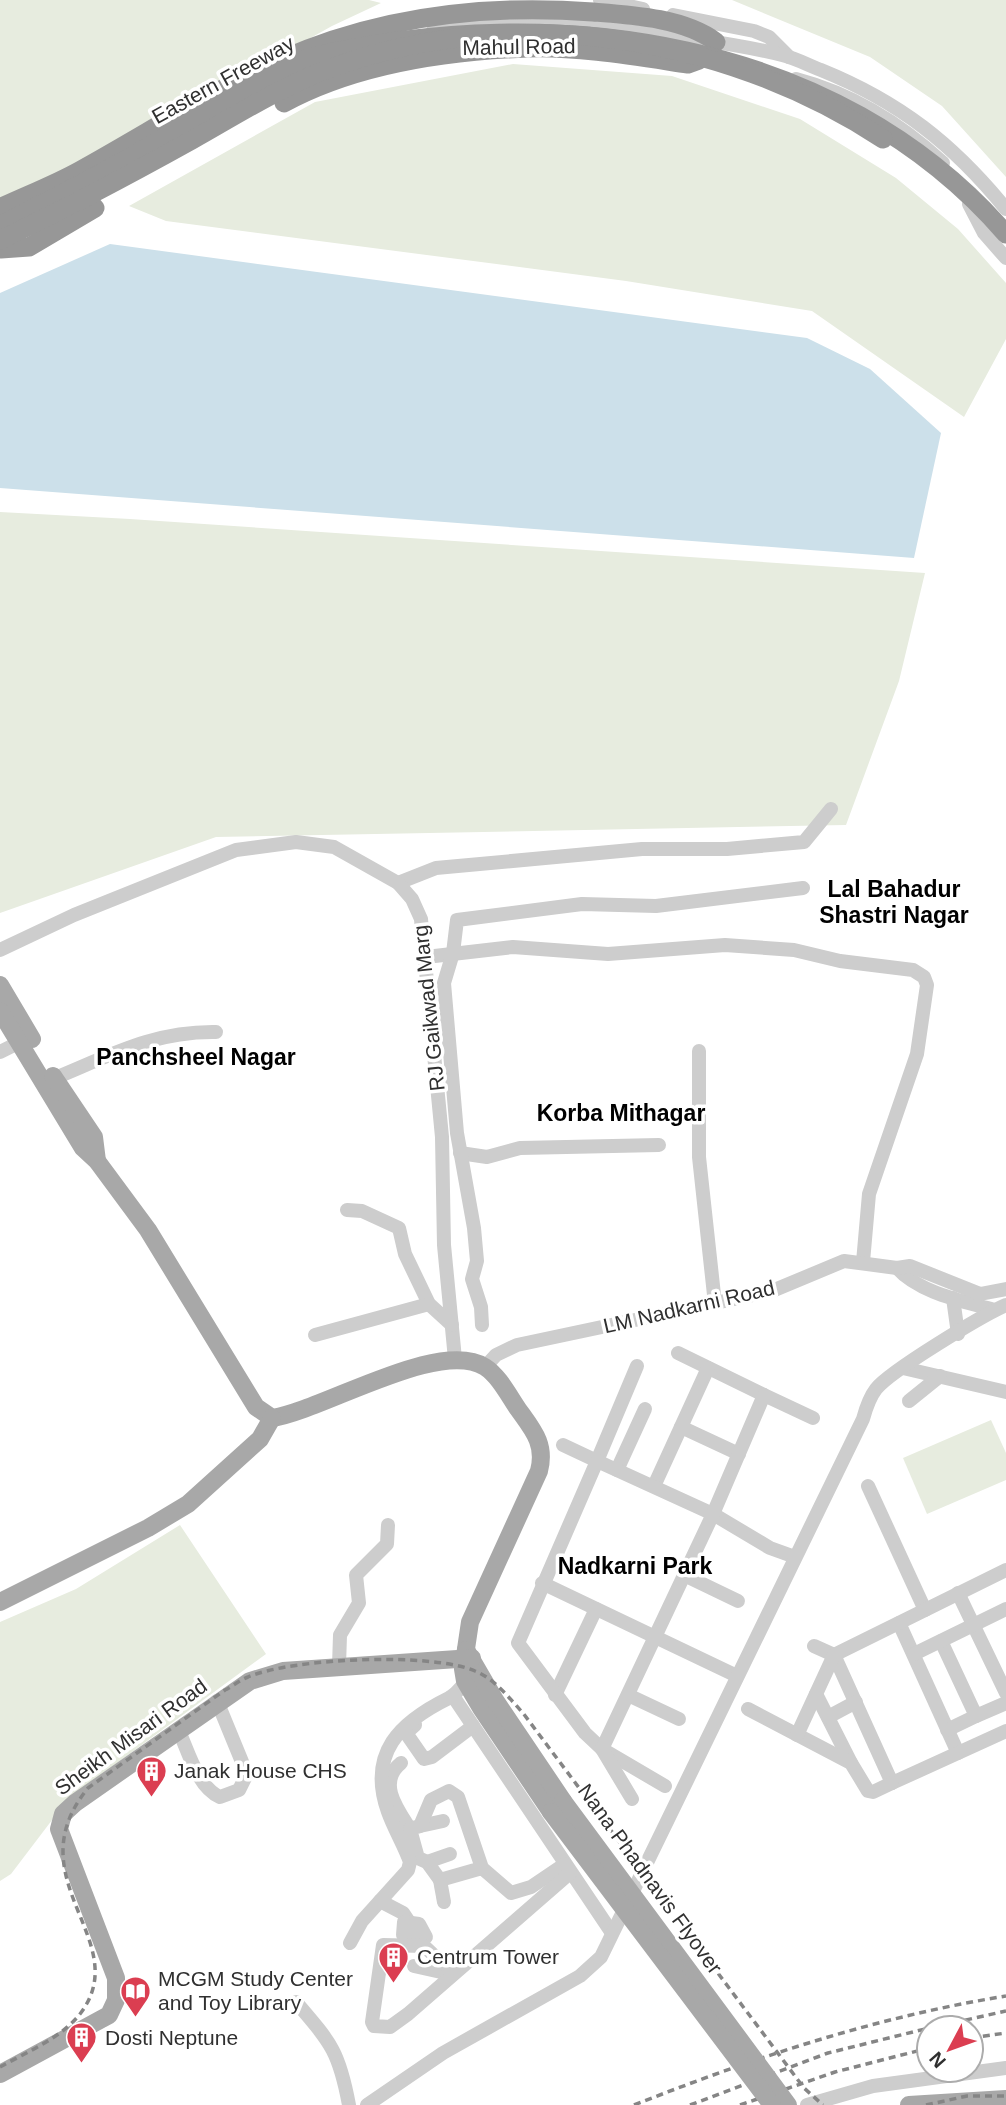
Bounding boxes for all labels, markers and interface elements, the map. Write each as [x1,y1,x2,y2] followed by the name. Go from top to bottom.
[148,31,298,128] street label: Eastern Freeway
[462,34,576,59] street label: Mahul Road
[819,876,969,928] district label: Lal Bahadur Shastri Nagar
[408,924,449,1092] street label: RJ Gaikwad Marg
[96,1044,296,1070] district label: Panchsheel Nagar
[537,1100,705,1126] district label: Korba Mithagar
[601,1276,777,1337] street label: LM Nadkarni Road
[558,1553,713,1579] district label: Nadkarni Park
[50,1674,211,1799] street label: Sheikh Misari Road
[134,1754,168,1798] building icon: Janak House CHS
[174,1759,347,1782] place label: Janak House CHS
[574,1779,727,1978] street label: Nana Phadnavis Flyover
[377,1940,411,1984] building icon: Centrum Tower
[417,1945,559,1968] place label: Centrum Tower
[158,1967,353,2014] place label: MCGM Study Center and Toy Library
[118,1974,152,2018] library icon: MCGM Study Center and Toy Library
[915,2014,985,2084] north arrow
[65,2021,99,2065] building icon: Dosti Neptune
[105,2026,238,2049] place label: Dosti Neptune
[925,2048,950,2072] text: N

